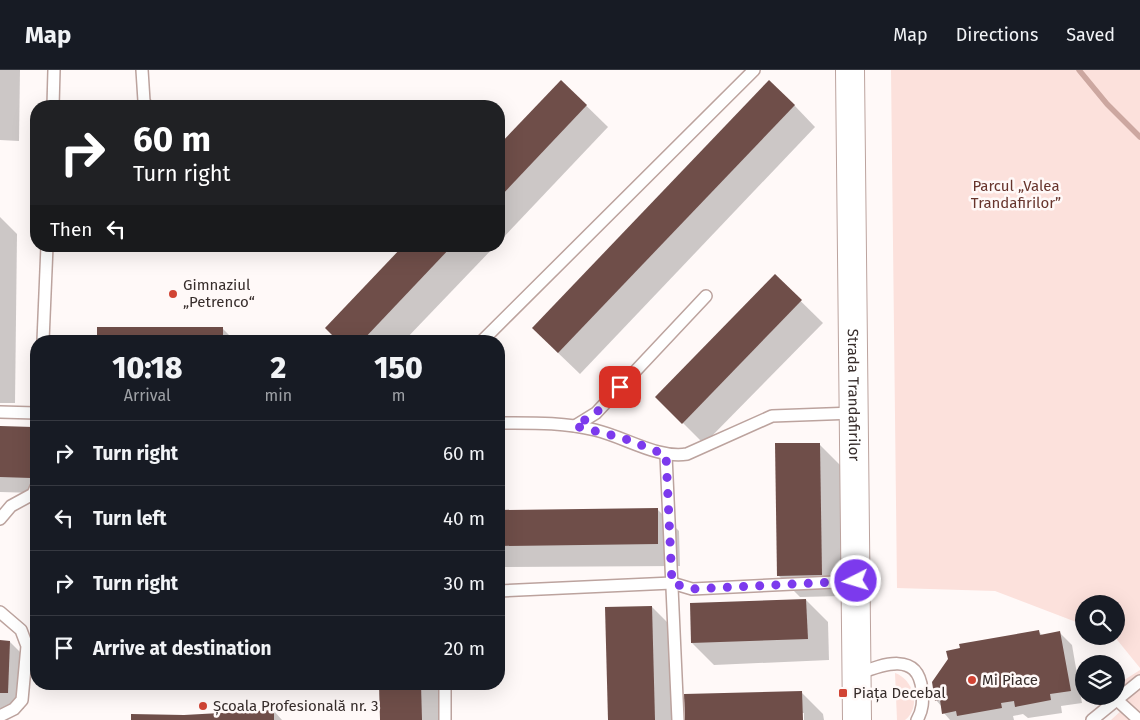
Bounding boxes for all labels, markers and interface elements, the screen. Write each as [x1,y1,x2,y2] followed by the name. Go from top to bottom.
[25,21,71,49] text: Map
[893,24,928,46] text: Map
[956,24,1038,46] text: Directions
[1066,24,1115,46] text: Saved
[133,118,211,160] text: 60 m
[50,120,115,185] icon: right
[133,160,230,187] text: Turn right
[971,177,1061,212] park label: Parcul „Valea Trandafirilor”
[102,215,130,243] icon: left
[50,218,92,241] text: Then
[183,276,255,311] place label: Gimnaziul „Petrenco“
[167,288,179,300] marker: Gimnaziul „Petrenco“
[844,329,863,462] street label: Strada Trandafirilor
[112,350,182,386] text: 10:18
[271,350,286,386] text: 2
[374,350,423,386] text: 150
[599,366,641,408] pin
[606,373,634,401] icon: arrive
[124,386,171,405] text: Arrival
[265,386,292,405] text: min
[392,386,405,405] text: m
[50,439,78,467] icon: right
[93,442,178,465] text: Turn right
[443,442,485,465] text: 60 m
[50,504,78,532] icon: left
[93,507,167,530] text: Turn left
[443,507,485,530] text: 40 m
[829,554,881,606] position arrow
[50,569,78,597] icon: right
[93,572,178,595] text: Turn right
[444,572,485,595] text: 30 m
[1075,595,1125,705] map controls
[1075,595,1125,645] button: search
[50,634,78,662] icon: arrive
[93,637,272,660] text: Arrive at destination
[444,637,485,660] text: 20 m
[1075,655,1125,705] button: layers
[982,671,1038,689] place label: Mi Piace
[966,674,978,686] marker: Mi Piace
[853,684,946,703] place label: Piața Decebal
[837,687,849,699] marker: Piața Decebal
[213,697,378,716] place label: Școala Profesională nr. 3
[197,700,209,712] marker: Școala Profesională nr. 3

